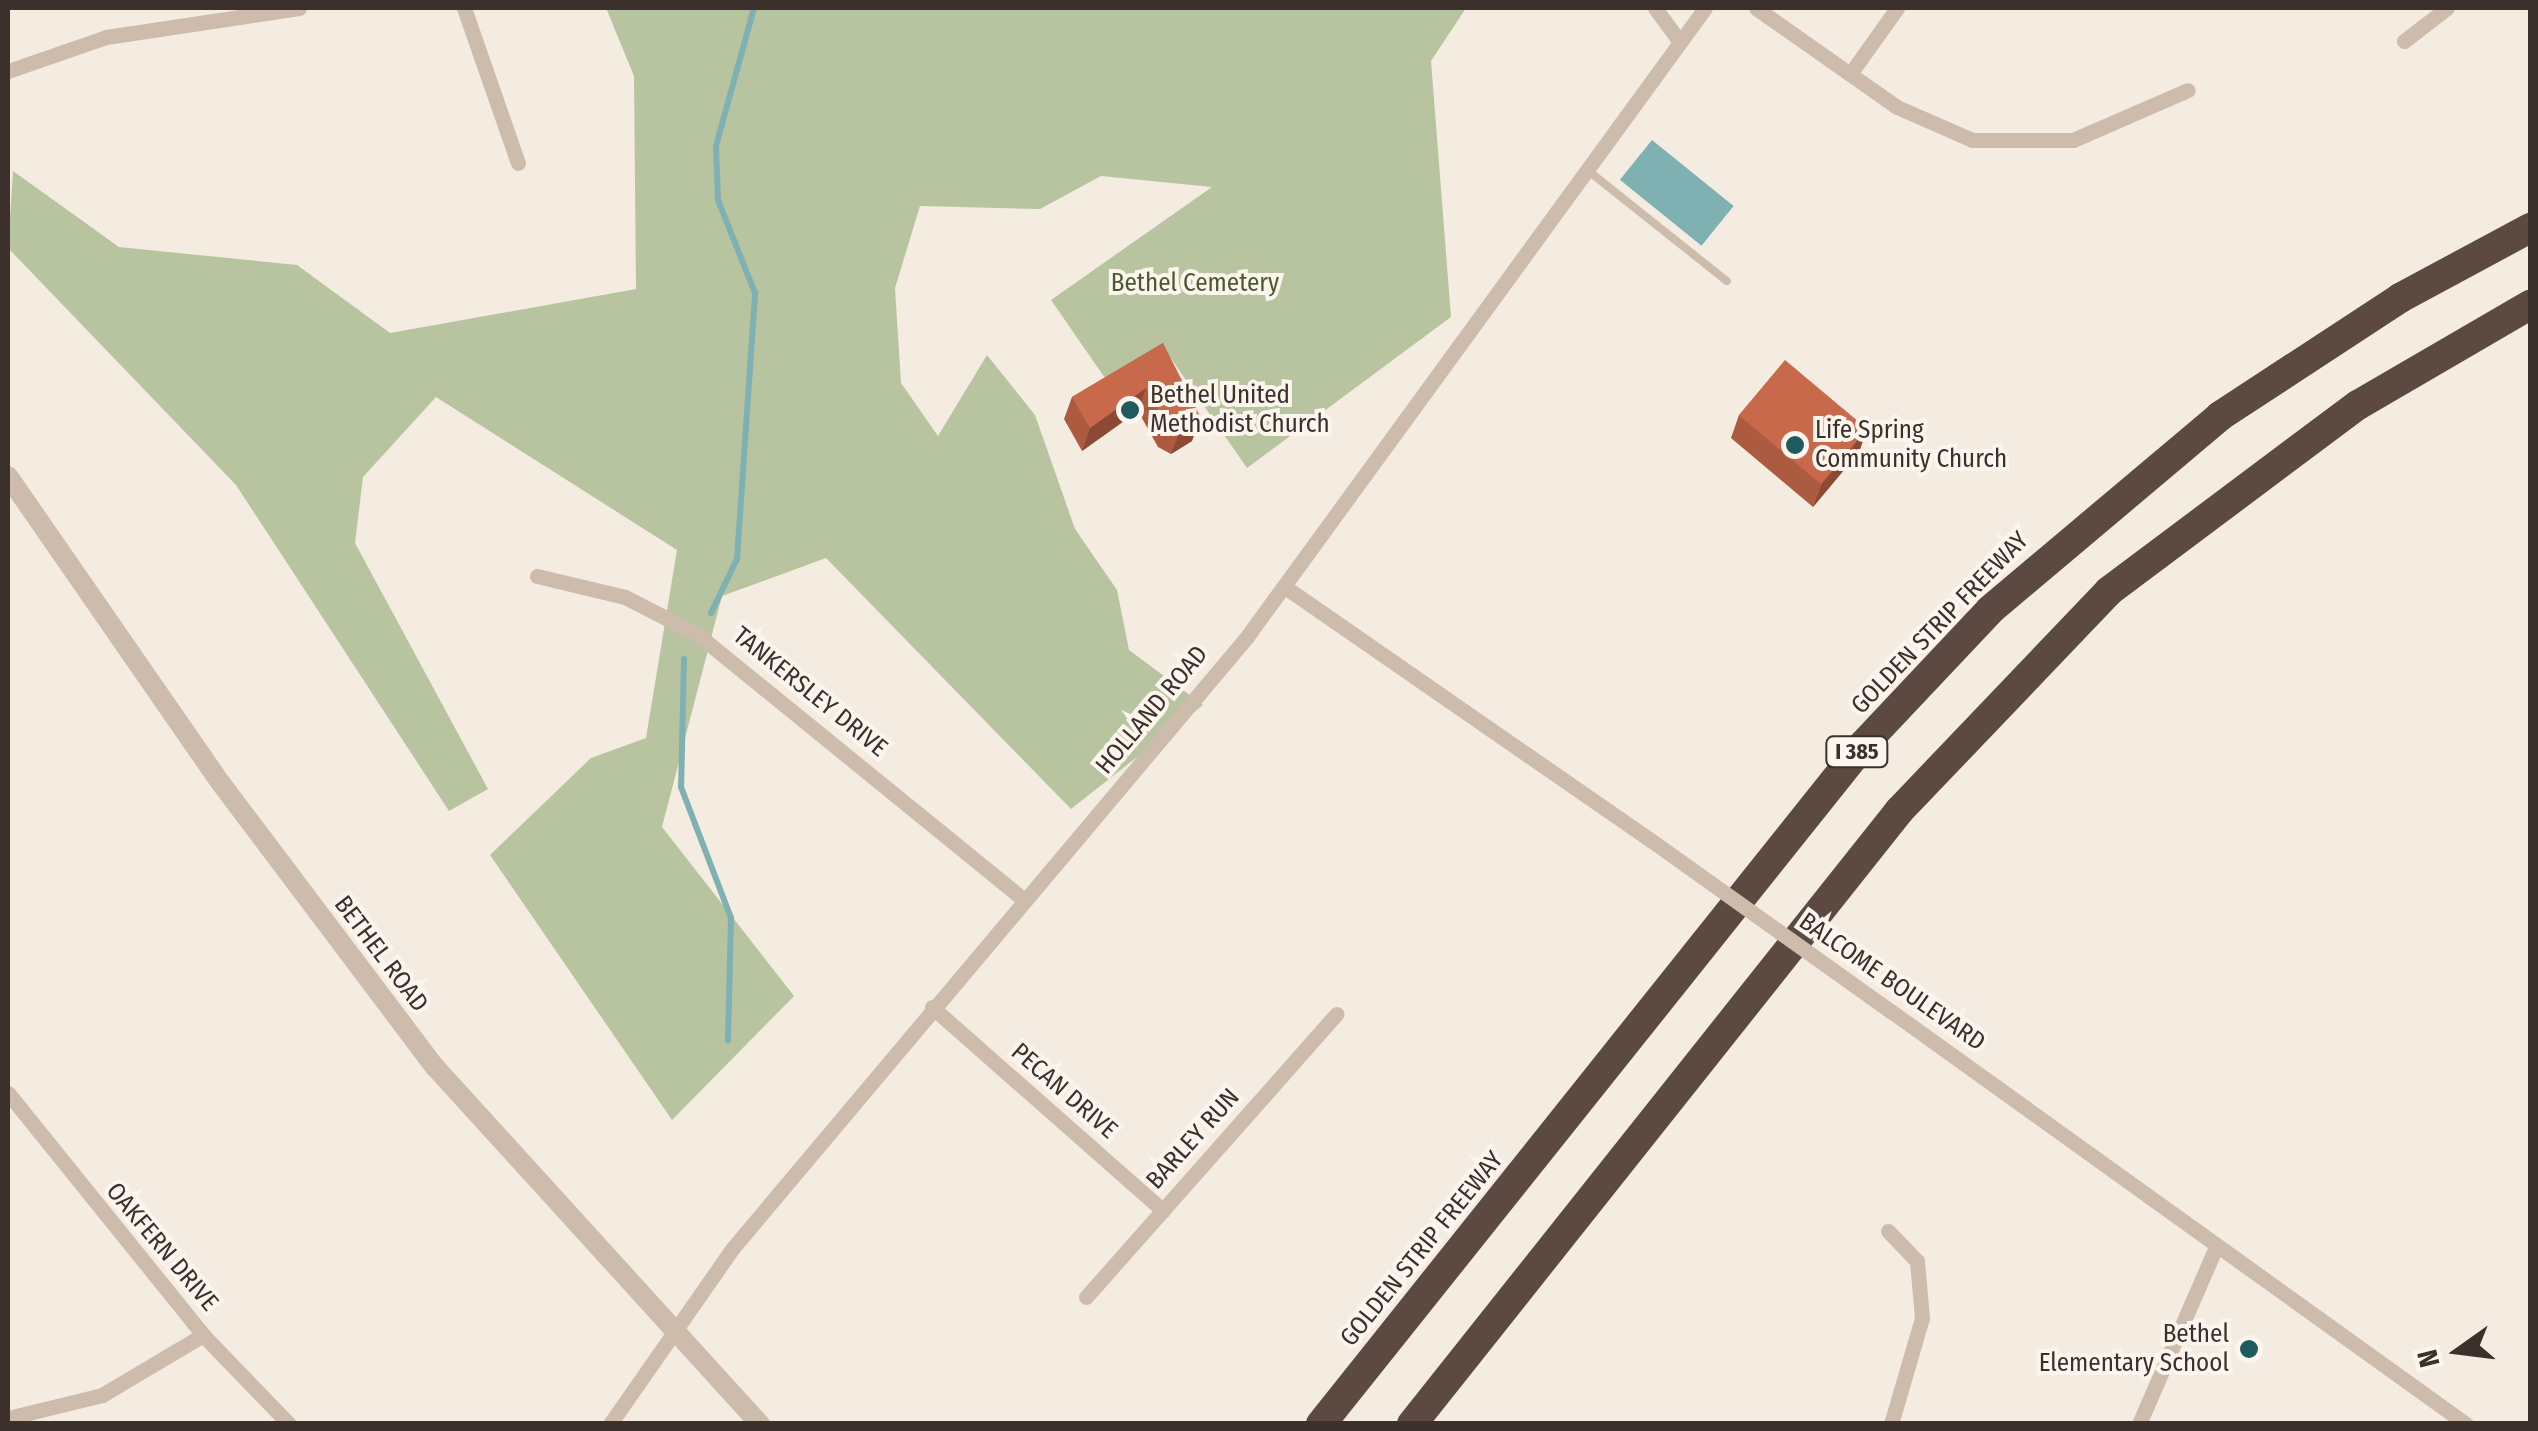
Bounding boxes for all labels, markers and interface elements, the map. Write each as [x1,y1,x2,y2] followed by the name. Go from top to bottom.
[1111,268,1279,298] park label: Bethel Cemetery
[1150,381,1330,440] place label: Bethel United Methodist Church
[1119,399,1141,421] marker: Bethel United Methodist Church
[1815,416,2007,475] place label: Life Spring Community Church
[1784,434,1806,456] marker: Life Spring Community Church
[1845,526,2035,720] street label: GOLDEN STRIP FREEWAY
[727,621,893,763] street label: TANKERSLEY DRIVE
[1090,640,1214,780] street label: HOLLAND ROAD
[1824,735,1890,769] road number: I 385
[328,890,434,1018] street label: BETHEL ROAD
[1793,907,1991,1057] street label: BALCOME BOULEVARD
[1005,1037,1123,1145] street label: PECAN DRIVE
[1140,1083,1246,1195] street label: BARLEY RUN
[1334,1145,1510,1353] street label: GOLDEN STRIP FREEWAY
[100,1177,224,1317] street label: OAKFERN DRIVE
[2408,1301,2508,1401] north arrow
[2039,1320,2229,1379] place label: Bethel Elementary School
[2238,1338,2260,1360] marker: Bethel Elementary School
[2410,1346,2446,1371] text: N

